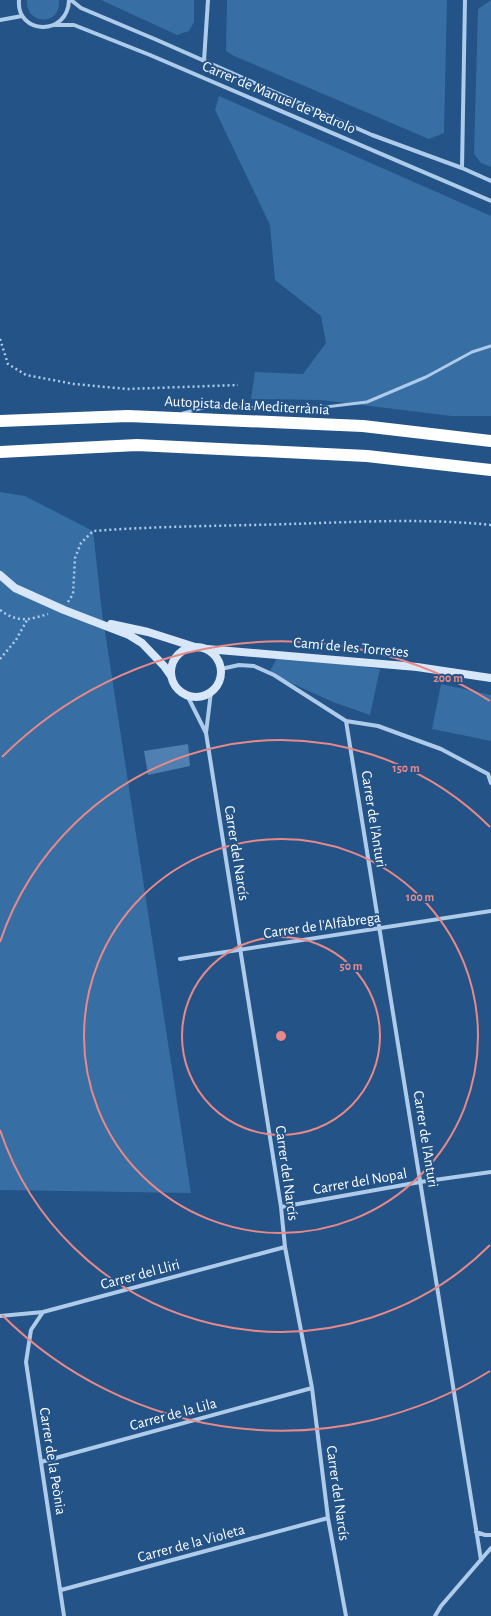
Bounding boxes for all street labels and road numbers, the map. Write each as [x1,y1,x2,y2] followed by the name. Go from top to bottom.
[200,58,358,137] street label: Carrer de Manuel de Pedrolo
[164,394,330,417] street label: Autopista de la Mediterrània
[293,635,409,660] street label: Camí de les Torretes
[358,770,389,869] street label: Carrer de l'Anturi
[222,805,251,902] street label: Carrer del Narcís
[263,910,382,941] street label: Carrer de l'Alfàbrega
[410,1090,441,1189] street label: Carrer de l'Anturi
[272,1125,301,1222] street label: Carrer del Narcís
[312,1166,408,1197] street label: Carrer del Nopal
[99,1257,181,1292] street label: Carrer del Lliri
[128,1396,218,1433] street label: Carrer de la Lila
[37,1406,68,1516] street label: Carrer de la Peònia
[323,1445,352,1542] street label: Carrer del Narcís
[136,1522,247,1565] street label: Carrer de la Violeta

